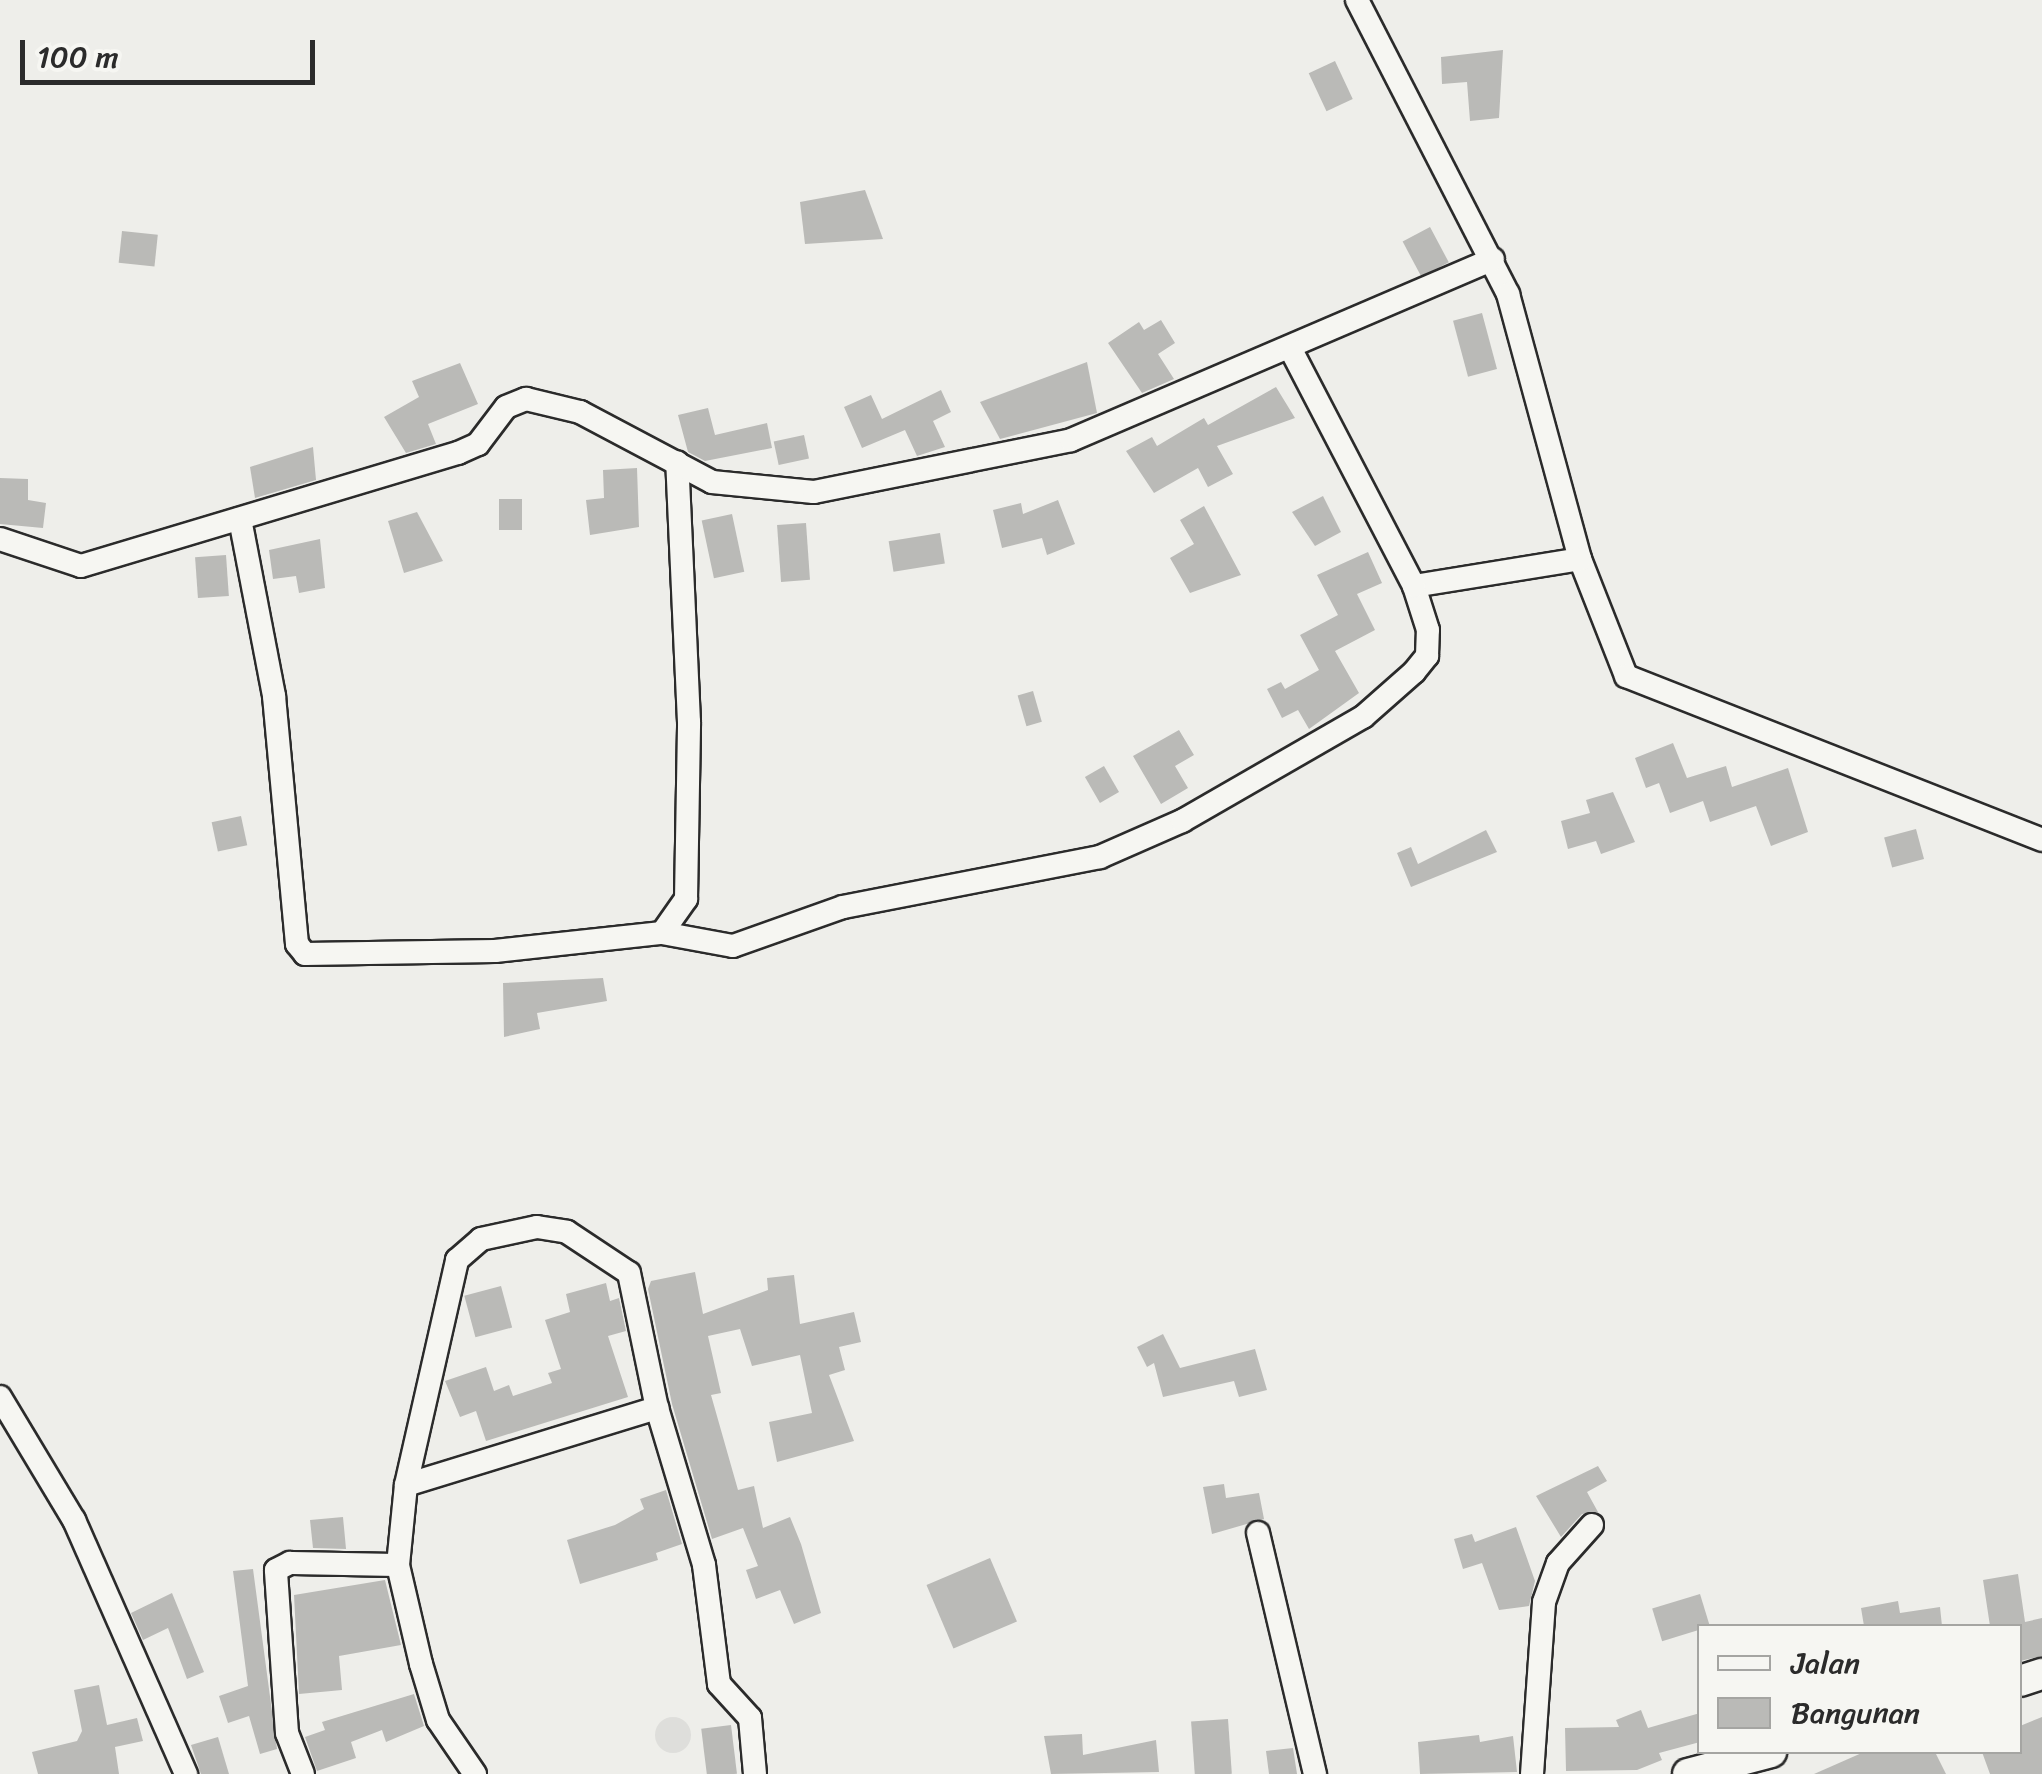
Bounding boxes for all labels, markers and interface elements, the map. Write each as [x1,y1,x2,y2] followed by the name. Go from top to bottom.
[25,20,320,82] scale bar
[37,30,119,84] text: 100 m
[1697,1624,2022,1754] legend
[1791,1636,1860,1690] text: Jalan
[1791,1686,1920,1740] text: Bangunan

